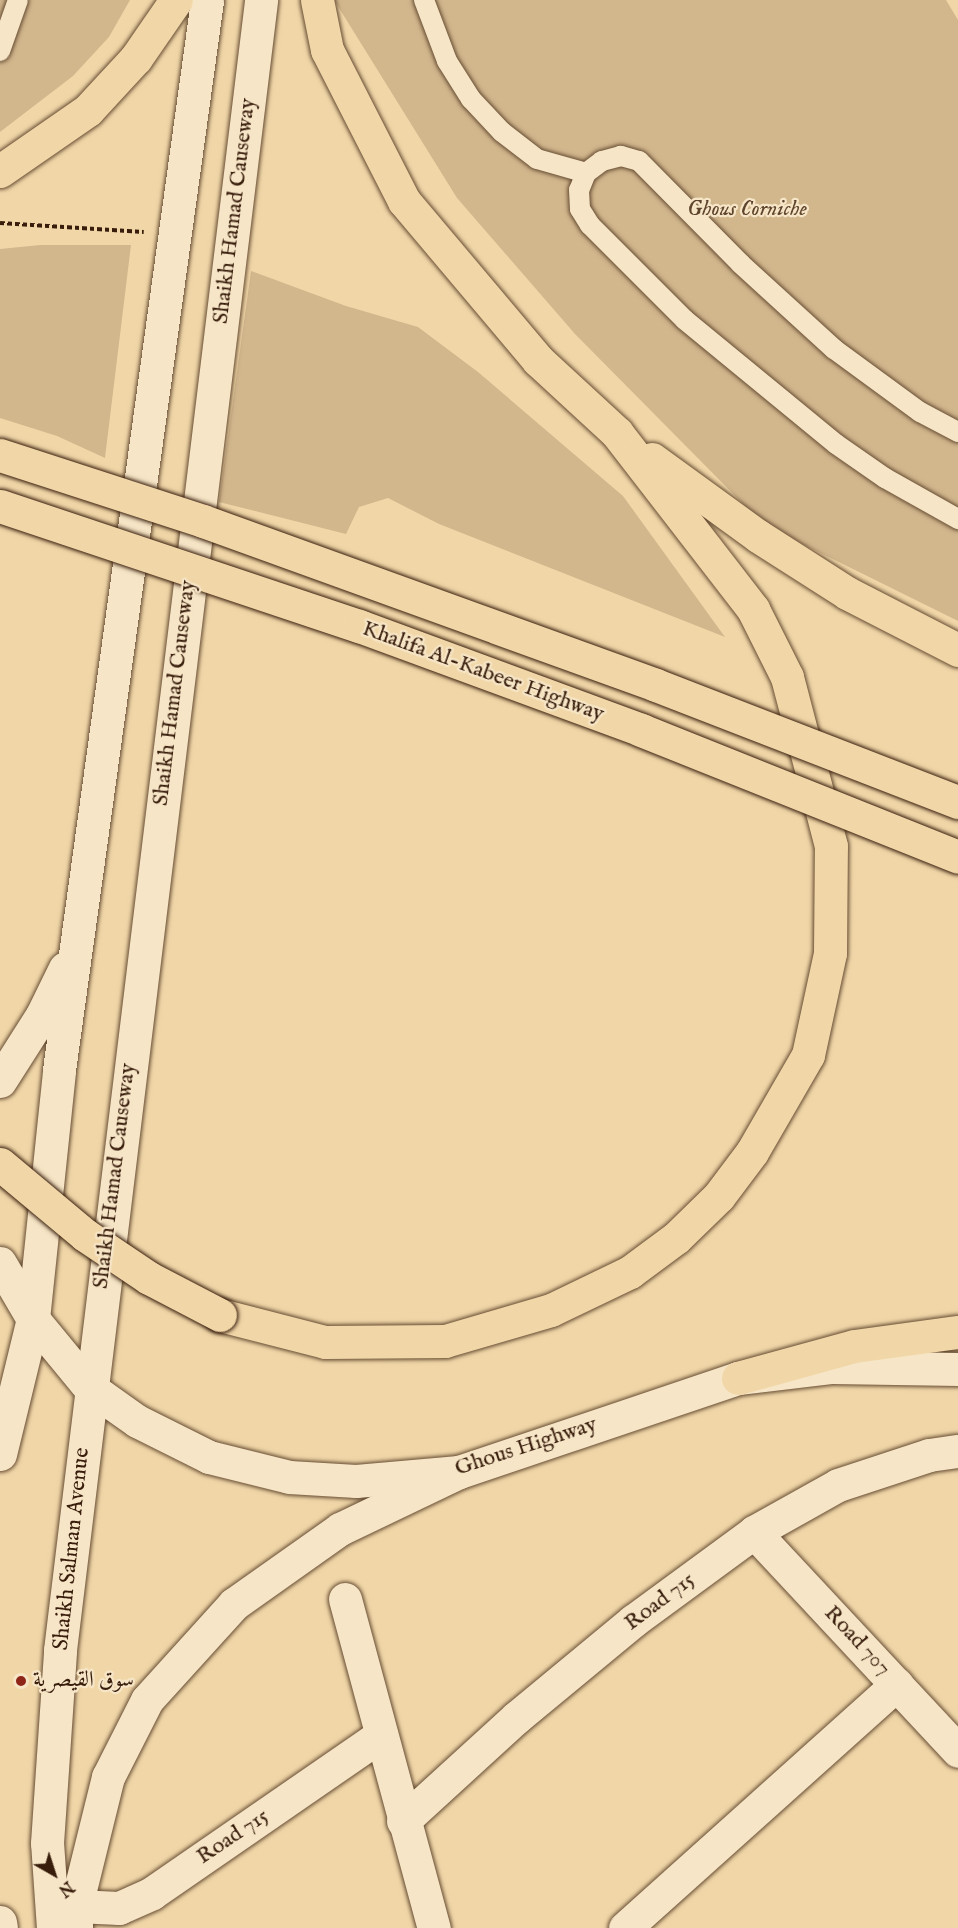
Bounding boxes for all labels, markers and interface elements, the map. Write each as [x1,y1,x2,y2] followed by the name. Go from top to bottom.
[208,97,262,325] street label: Shaikh Hamad Causeway
[687,197,807,223] park label: Ghous Corniche
[148,579,202,807] street label: Shaikh Hamad Causeway
[359,616,607,728] street label: Khalifa Al-Kabeer Highway
[88,1062,142,1290] street label: Shaikh Hamad Causeway
[452,1412,600,1482] street label: Ghous Highway
[48,1446,96,1652] street label: Shaikh Salman Avenue
[620,1567,700,1637] street label: Road 715
[818,1601,896,1681] street label: Road 707
[33,1668,134,1694] place label: سوق القيصرية
[14,1674,28,1688] marker: سوق القيصرية
[192,1803,274,1871] street label: Road 715
[24,1844,84,1904] north arrow
[54,1876,77,1900] text: N

